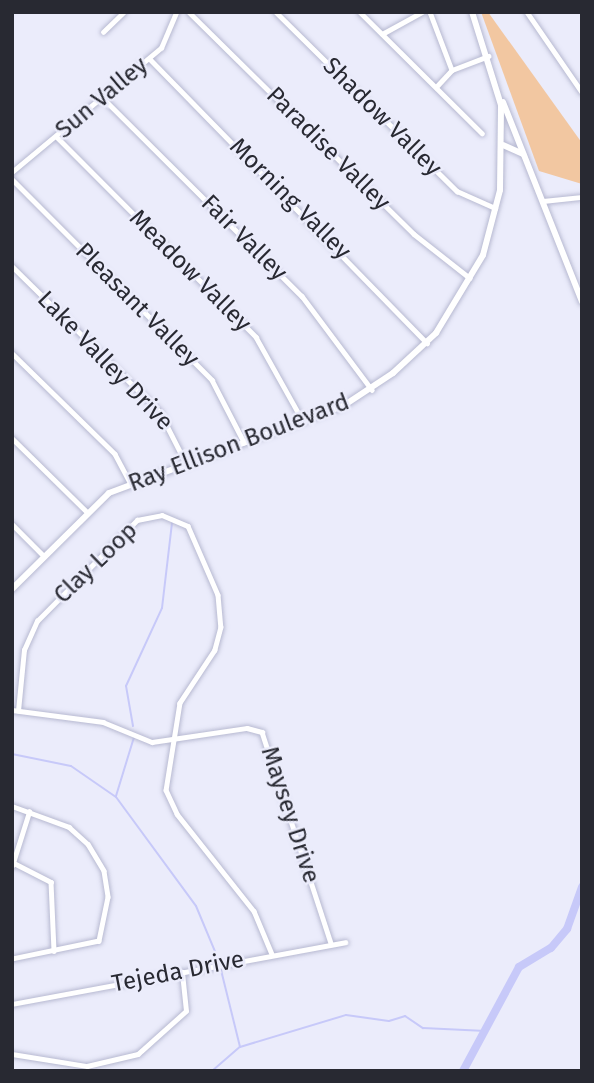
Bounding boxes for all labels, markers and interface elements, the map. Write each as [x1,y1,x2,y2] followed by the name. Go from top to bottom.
[50,51,154,145] street label: Sun Valley
[317,52,447,182] street label: Shadow Valley
[260,81,396,217] street label: Paradise Valley
[223,132,357,266] street label: Morning Valley
[195,189,293,287] street label: Fair Valley
[123,204,257,338] street label: Meadow Valley
[69,237,205,373] street label: Pleasant Valley
[31,285,179,437] street label: Lake Valley Drive
[125,388,353,498] street label: Ray Ellison Boulevard
[48,516,144,610] street label: Clay Loop
[254,743,326,887] street label: Maysey Drive
[109,945,247,999] street label: Tejeda Drive

